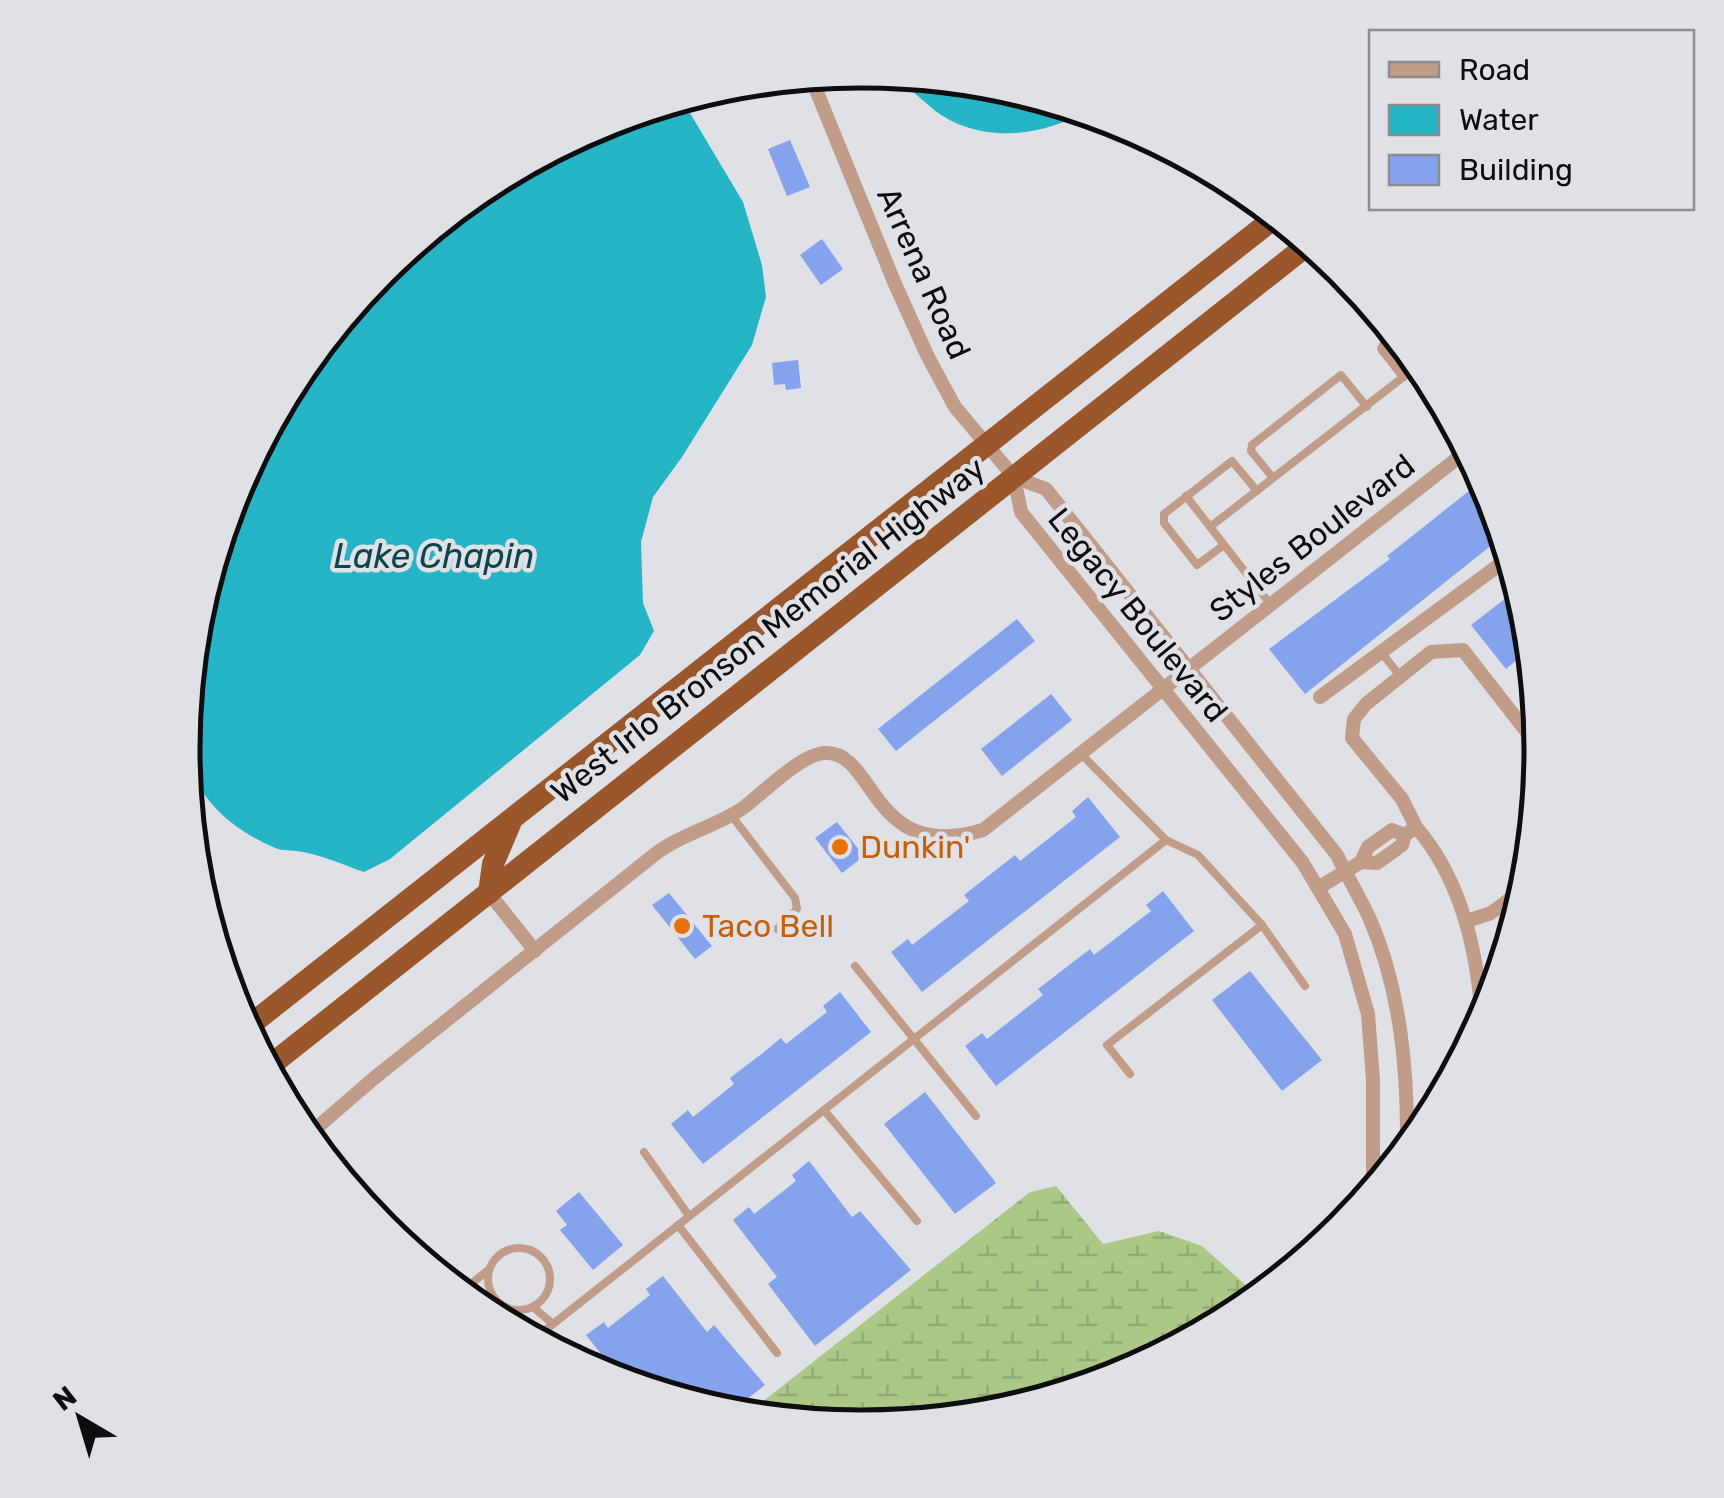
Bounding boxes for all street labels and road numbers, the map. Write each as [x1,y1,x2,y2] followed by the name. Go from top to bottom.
[869,181,979,365] street label: Arrena Road
[1202,446,1422,630] street label: Styles Boulevard
[544,449,992,811] street label: West Irlo Bronson Memorial Highway
[1040,500,1236,730] street label: Legacy Boulevard

